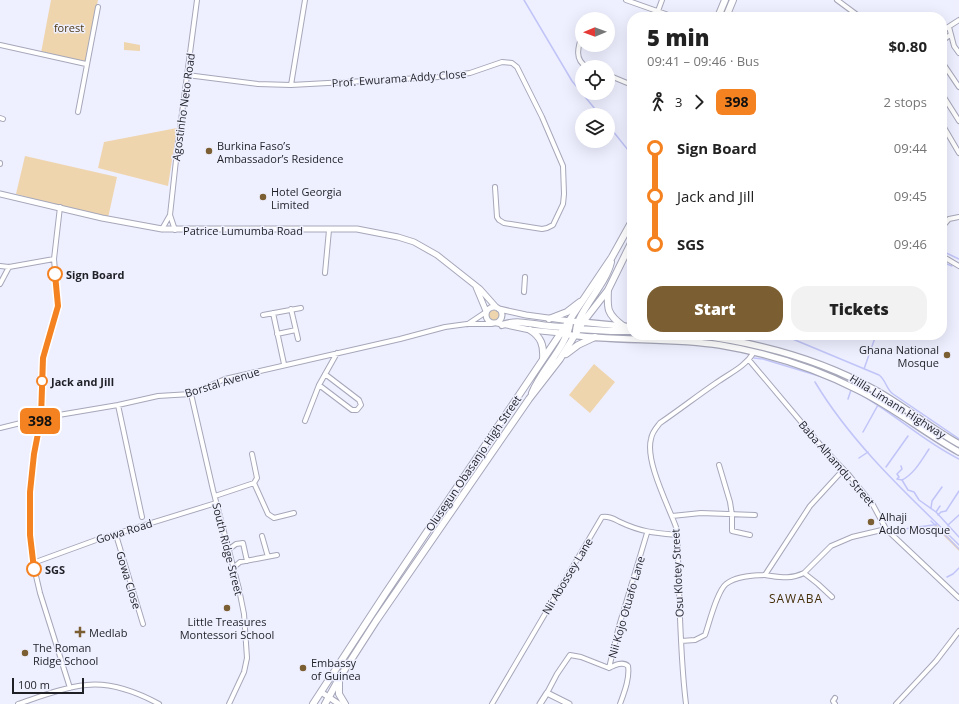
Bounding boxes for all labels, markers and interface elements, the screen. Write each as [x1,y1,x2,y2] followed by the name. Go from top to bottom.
[575,12,615,52] north arrow
[575,12,615,148] map controls
[54,20,84,35] park label: forest
[647,22,710,52] text: 5 min
[888,36,927,56] text: $0.80
[168,52,198,162] street label: Agostinho Neto Road
[647,52,759,70] text: 09:41 – 09:46 · Bus
[575,60,615,100] button: locate
[331,66,467,90] street label: Prof. Ewurama Addy Close
[647,91,669,113] icon: walk
[688,91,710,113] icon: forward
[724,92,748,111] text: 398
[675,93,682,111] text: 3
[883,93,927,111] text: 2 stops
[575,108,615,148] button: layers
[217,138,343,166] place label: Burkina Faso’s Ambassador’s Residence
[677,138,757,158] text: Sign Board
[894,139,927,157] text: 09:44
[204,146,214,156] marker: Burkina Faso’s Ambassador’s Residence
[271,184,342,212] place label: Hotel Georgia Limited
[677,186,754,206] text: Jack and Jill
[894,187,927,205] text: 09:45
[258,192,268,202] marker: Hotel Georgia Limited
[183,223,303,238] street label: Patrice Lumumba Road
[677,234,704,254] text: SGS
[894,235,927,253] text: 09:46
[47,266,63,282] marker: Sign Board
[66,267,125,282] place label: Sign Board
[647,286,783,332] button: Start
[791,286,927,332] button: Tickets
[859,342,939,370] place label: Ghana National Mosque
[942,350,952,360] marker: Ghana National Mosque
[183,364,261,400] street label: Borstal Avenue
[847,370,949,442] street label: Hilla Limann Highway
[50,374,114,389] place label: Jack and Jill
[36,375,48,387] marker: Jack and Jill
[422,392,524,534] street label: Olusegun Obasanjo High Street
[17,408,63,434] line badge: 398
[28,411,52,430] text: 398
[796,417,878,509] street label: Baba Alhamdu Street
[209,501,247,597] street label: South Ridge Street
[879,509,950,537] place label: Alhaji Addo Mosque
[94,515,154,547] street label: Gowa Road
[866,517,876,527] marker: Alhaji Addo Mosque
[667,528,687,618] street label: Osu Klotey Street
[538,535,596,617] street label: Nii Abossey Lane
[113,549,145,611] street label: Gowa Close
[604,554,648,660] street label: Nii Kojo Otuafo Lane
[26,561,42,577] marker: SGS
[45,562,65,577] place label: SGS
[769,590,823,607] district label: SAWABA
[222,603,232,613] marker: Little Treasures Montessori School
[180,614,274,642] place label: Little Treasures Montessori School
[89,625,128,640] place label: Medlab
[74,626,86,638] marker: Medlab
[33,640,98,668] place label: The Roman Ridge School
[20,648,30,658] marker: The Roman Ridge School
[311,655,361,683] place label: Embassy of Guinea
[298,663,308,673] marker: Embassy of Guinea
[12,676,84,695] scale bar
[18,677,50,692] text: 100 m

